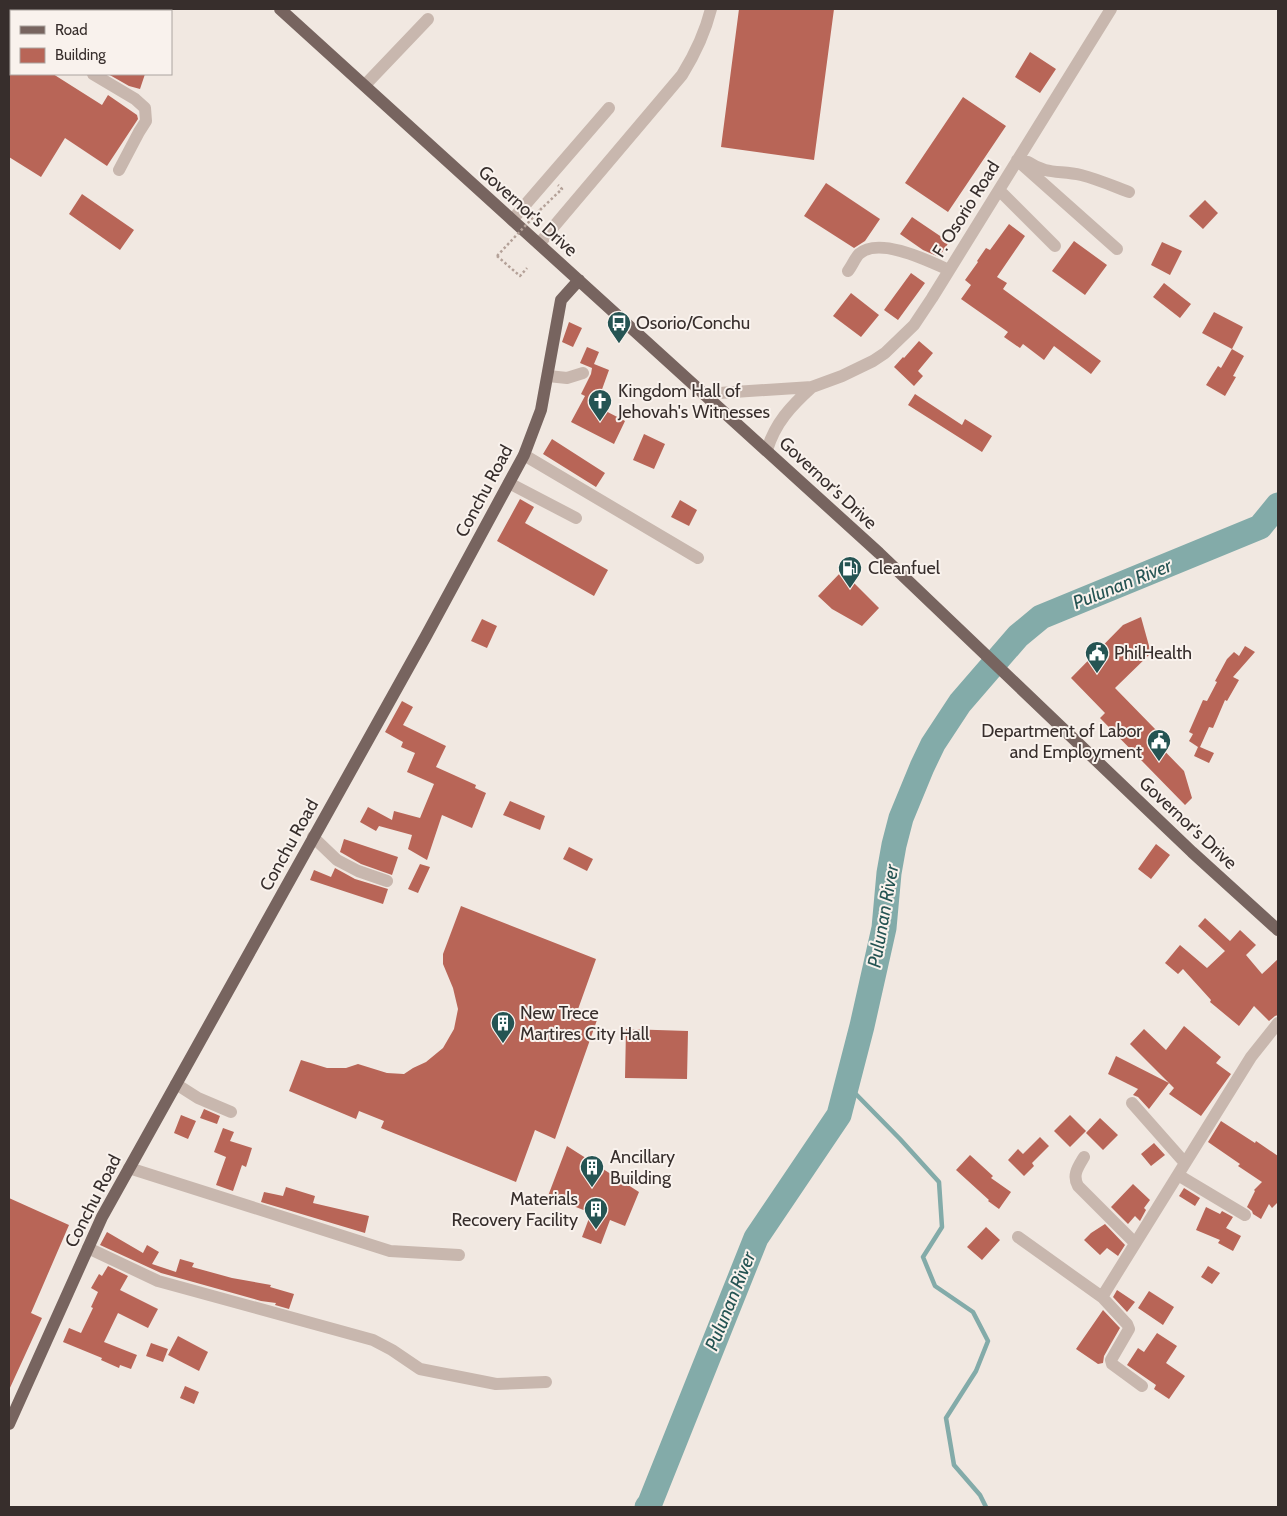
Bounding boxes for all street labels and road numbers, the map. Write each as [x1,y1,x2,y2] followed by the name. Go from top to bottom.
[928,157,1004,261] street label: F. Osorio Road
[474,161,582,261] street label: Governor's Drive
[775,432,881,534] street label: Governor's Drive
[451,441,517,541] street label: Conchu Road
[1135,772,1241,874] street label: Governor's Drive
[255,795,323,895] street label: Conchu Road
[60,1151,126,1251] street label: Conchu Road

